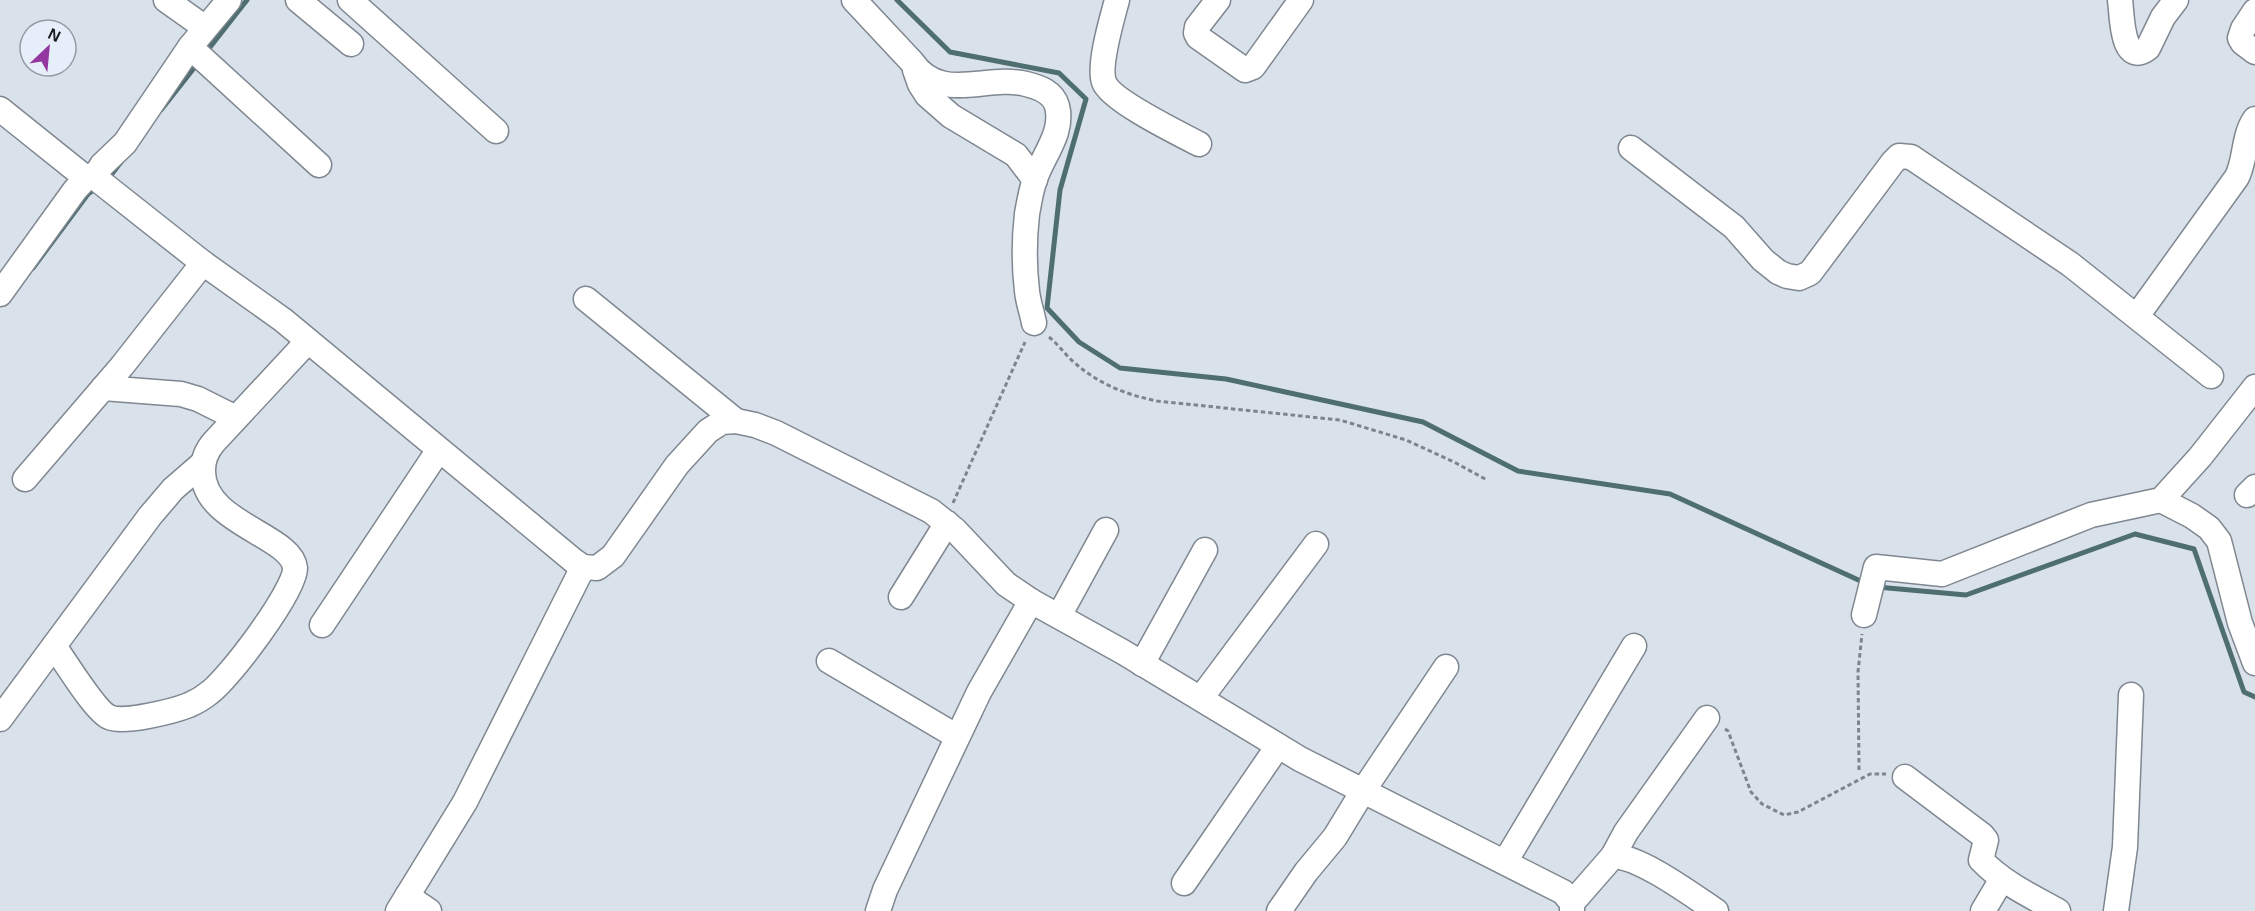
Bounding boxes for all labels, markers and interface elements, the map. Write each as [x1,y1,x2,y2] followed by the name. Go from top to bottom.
[18,18,78,78] north arrow
[45,25,63,45] text: N

